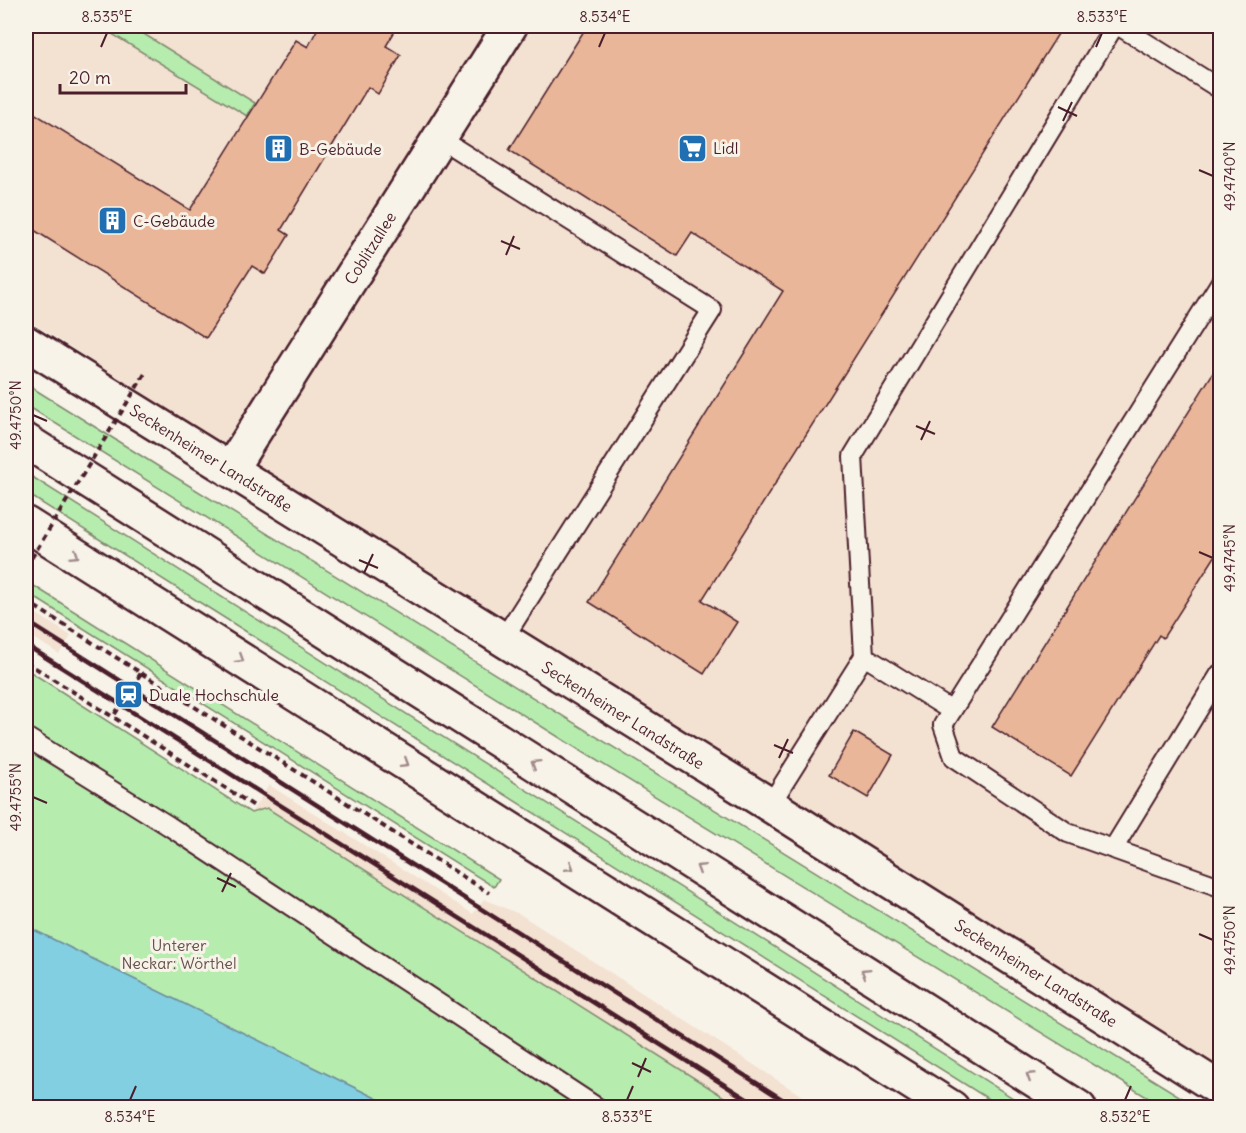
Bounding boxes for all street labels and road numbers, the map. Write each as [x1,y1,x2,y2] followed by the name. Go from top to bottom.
[340,208,400,288] street label: Coblitzallee
[126,400,296,516] street label: Seckenheimer Landstraße
[538,657,708,773] street label: Seckenheimer Landstraße
[951,915,1121,1031] street label: Seckenheimer Landstraße

